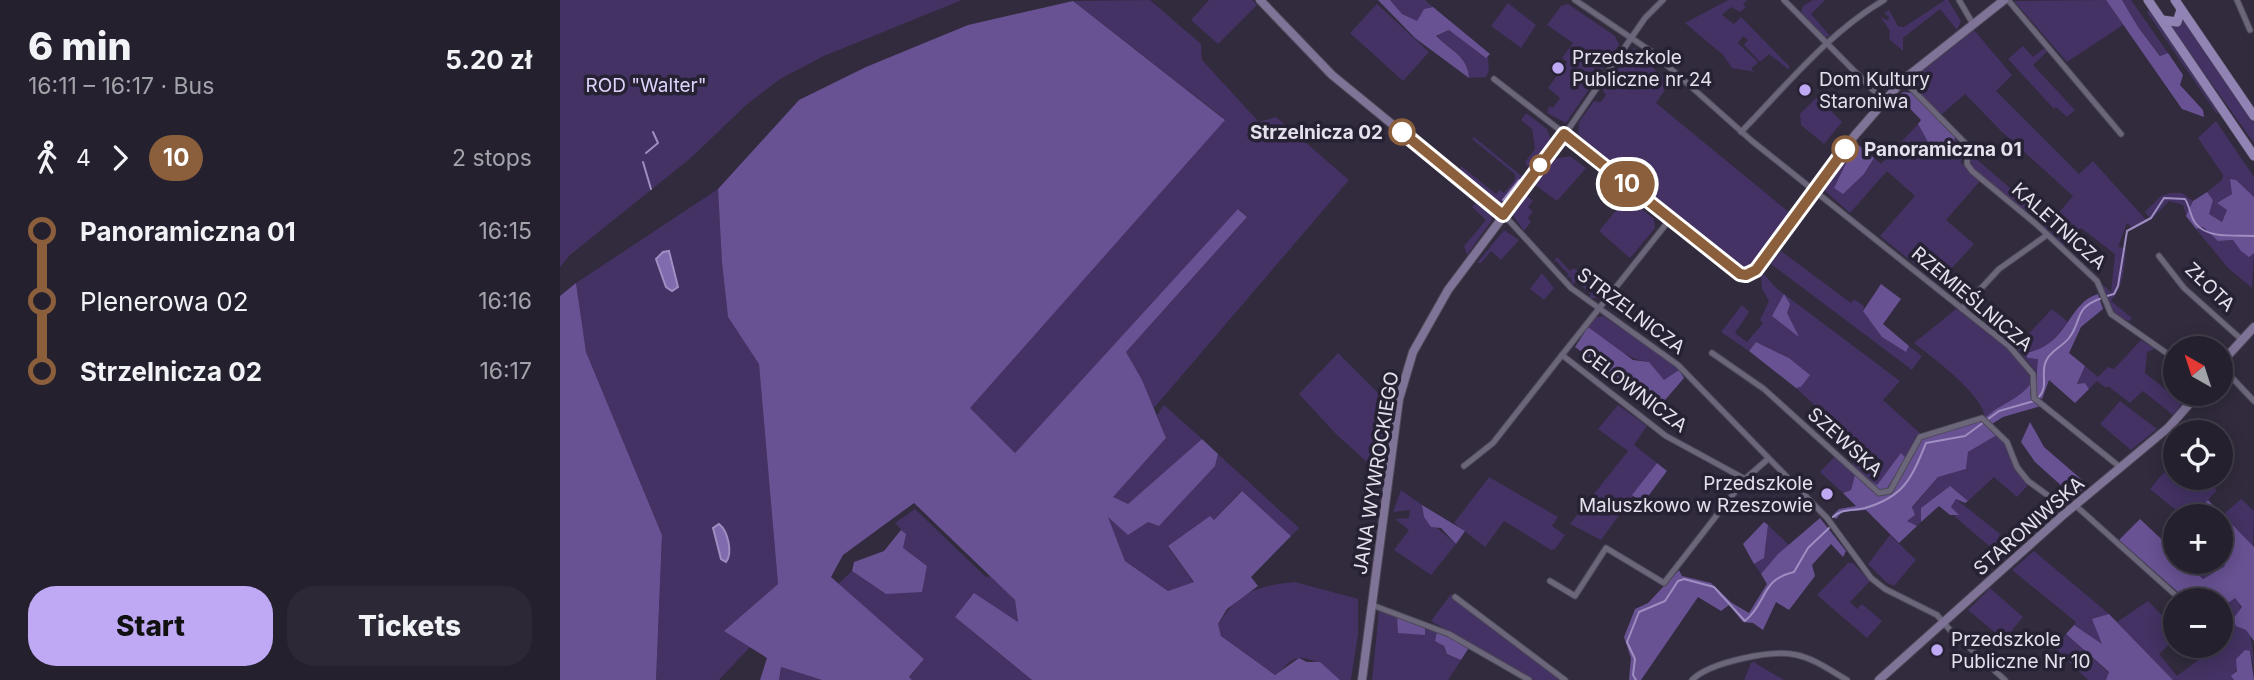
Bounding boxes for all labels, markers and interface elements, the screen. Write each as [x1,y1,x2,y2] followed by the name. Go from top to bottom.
[28,23,132,69] text: 6 min
[445,44,532,75] text: 5.20 zł
[1572,46,1712,91] place label: Przedszkole Publiczne nr 24
[1550,60,1566,76] marker: Przedszkole Publiczne nr 24
[1819,68,1930,113] place label: Dom Kultury Staroniwa
[28,72,214,100] text: 16:11 – 16:17 · Bus
[585,74,707,97] park label: ROD "Walter"
[1797,82,1813,98] marker: Dom Kultury Staroniwa
[1389,119,1415,145] marker: Strzelnicza 02
[1250,121,1383,144] place label: Strzelnicza 02
[1832,136,1858,162] marker: Panoramiczna 01
[1864,138,2022,161] place label: Panoramiczna 01
[28,139,66,177] icon: walk
[101,139,139,177] icon: forward
[163,143,189,172] text: 10
[76,144,91,172] text: 4
[452,144,532,172] text: 2 stops
[1530,155,1550,175] unlabelled marker
[1596,161,1658,207] line badge: 10
[1614,169,1640,198] text: 10
[2007,178,2111,274] street label: KALETNICZA
[80,216,296,247] text: Panoramiczna 01
[478,217,532,245] text: 16:15
[1907,242,2037,356] street label: RZEMIEŚLNICZA
[2180,258,2240,316] street label: ZŁOTA
[1573,263,1689,359] street label: STRZELNICZA
[80,286,249,317] text: Plenerowa 02
[478,287,532,315] text: 16:16
[2163,336,2233,406] north arrow
[2163,336,2233,658] map controls
[1576,343,1692,437] street label: CELOWNICZA
[80,356,262,387] text: Strzelnicza 02
[479,357,532,385] text: 16:17
[1349,370,1403,576] street label: JANA WYWROCKIEGO
[1803,403,1887,481] street label: SZEWSKA
[2163,420,2233,490] button: locate
[1579,472,1813,517] place label: Przedszkole Maluszkowo w Rzeszowie
[1969,472,2089,580] street label: STARONIWSKA
[1819,486,1835,502] marker: Przedszkole Maluszkowo w Rzeszowie
[2163,504,2233,574] button: +
[28,586,273,666] button: Start
[287,586,532,666] button: Tickets
[2163,588,2233,658] button: −
[1951,628,2090,673] place label: Przedszkole Publiczne Nr 10
[1929,642,1945,658] marker: Przedszkole Publiczne Nr 10

